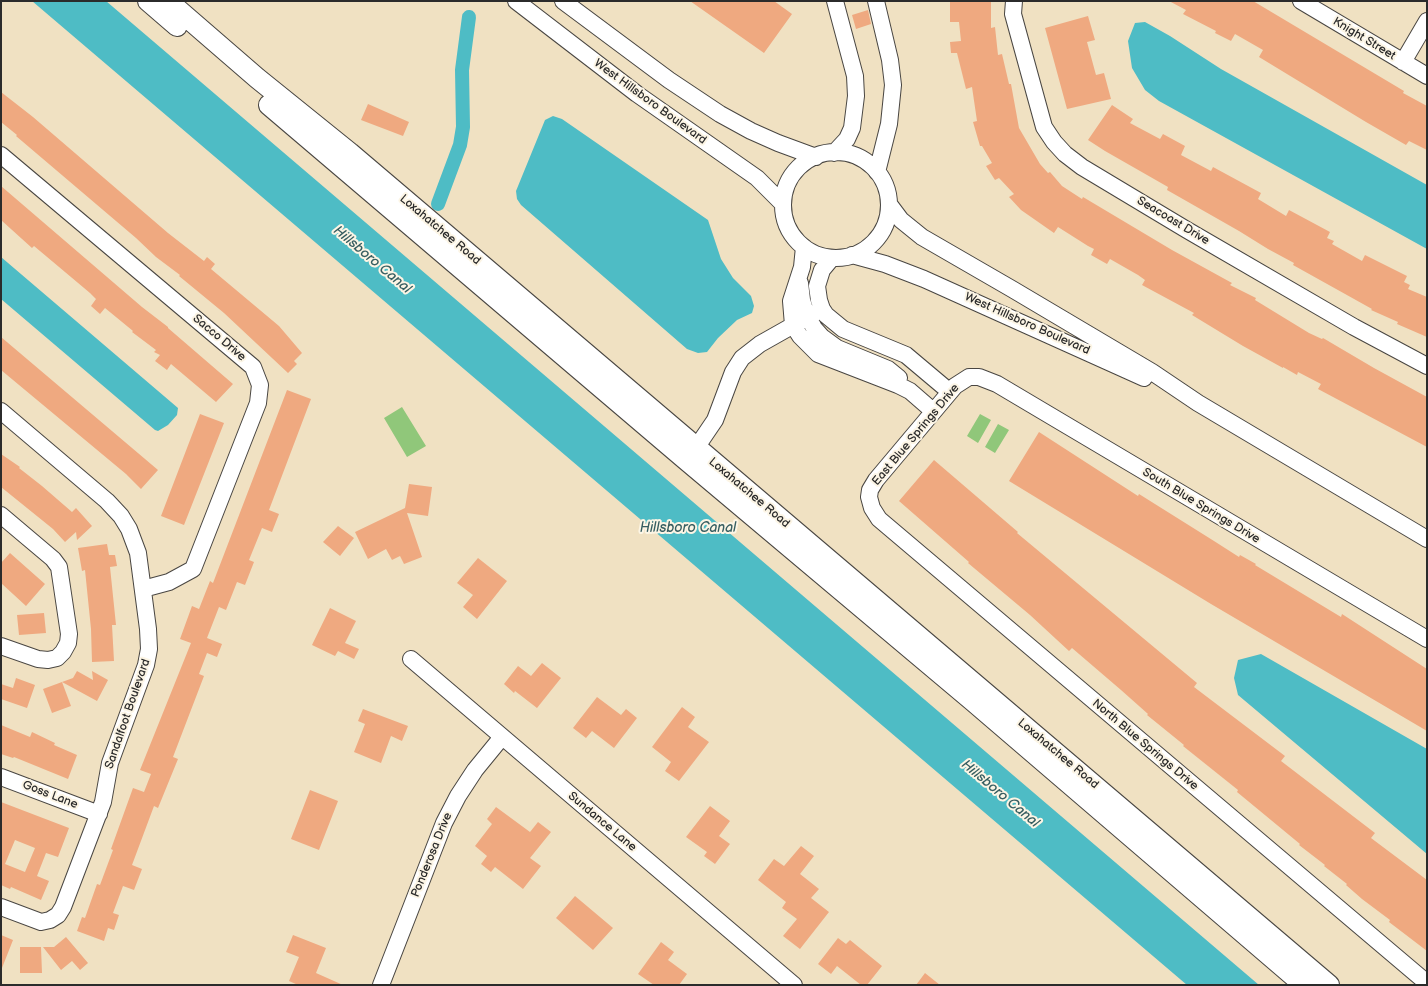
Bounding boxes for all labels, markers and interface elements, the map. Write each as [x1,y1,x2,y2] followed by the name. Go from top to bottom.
[1330,15,1398,63] street label: Knight Street
[591,56,709,148] street label: West Hillsboro Boulevard
[397,192,483,268] street label: Loxahatchee Road
[1134,194,1212,248] street label: Seacoast Drive
[330,223,414,297] water label: Hillsboro Canal
[962,290,1092,358] street label: West Hillsboro Boulevard
[189,312,249,364] street label: Sacco Drive
[869,381,963,489] street label: East Blue Springs Drive
[706,455,792,531] street label: Loxahatchee Road
[1140,465,1262,547] street label: South Blue Springs Drive
[640,520,736,536] water label: Hillsboro Canal
[102,657,154,771] street label: Sandalfoot Boulevard
[1089,696,1201,794] street label: North Blue Springs Drive
[1015,716,1101,792] street label: Loxahatchee Road
[958,757,1042,831] water label: Hillsboro Canal
[20,778,80,812] street label: Goss Lane
[565,789,639,855] street label: Sundance Lane
[409,811,455,899] street label: Ponderosa Drive

